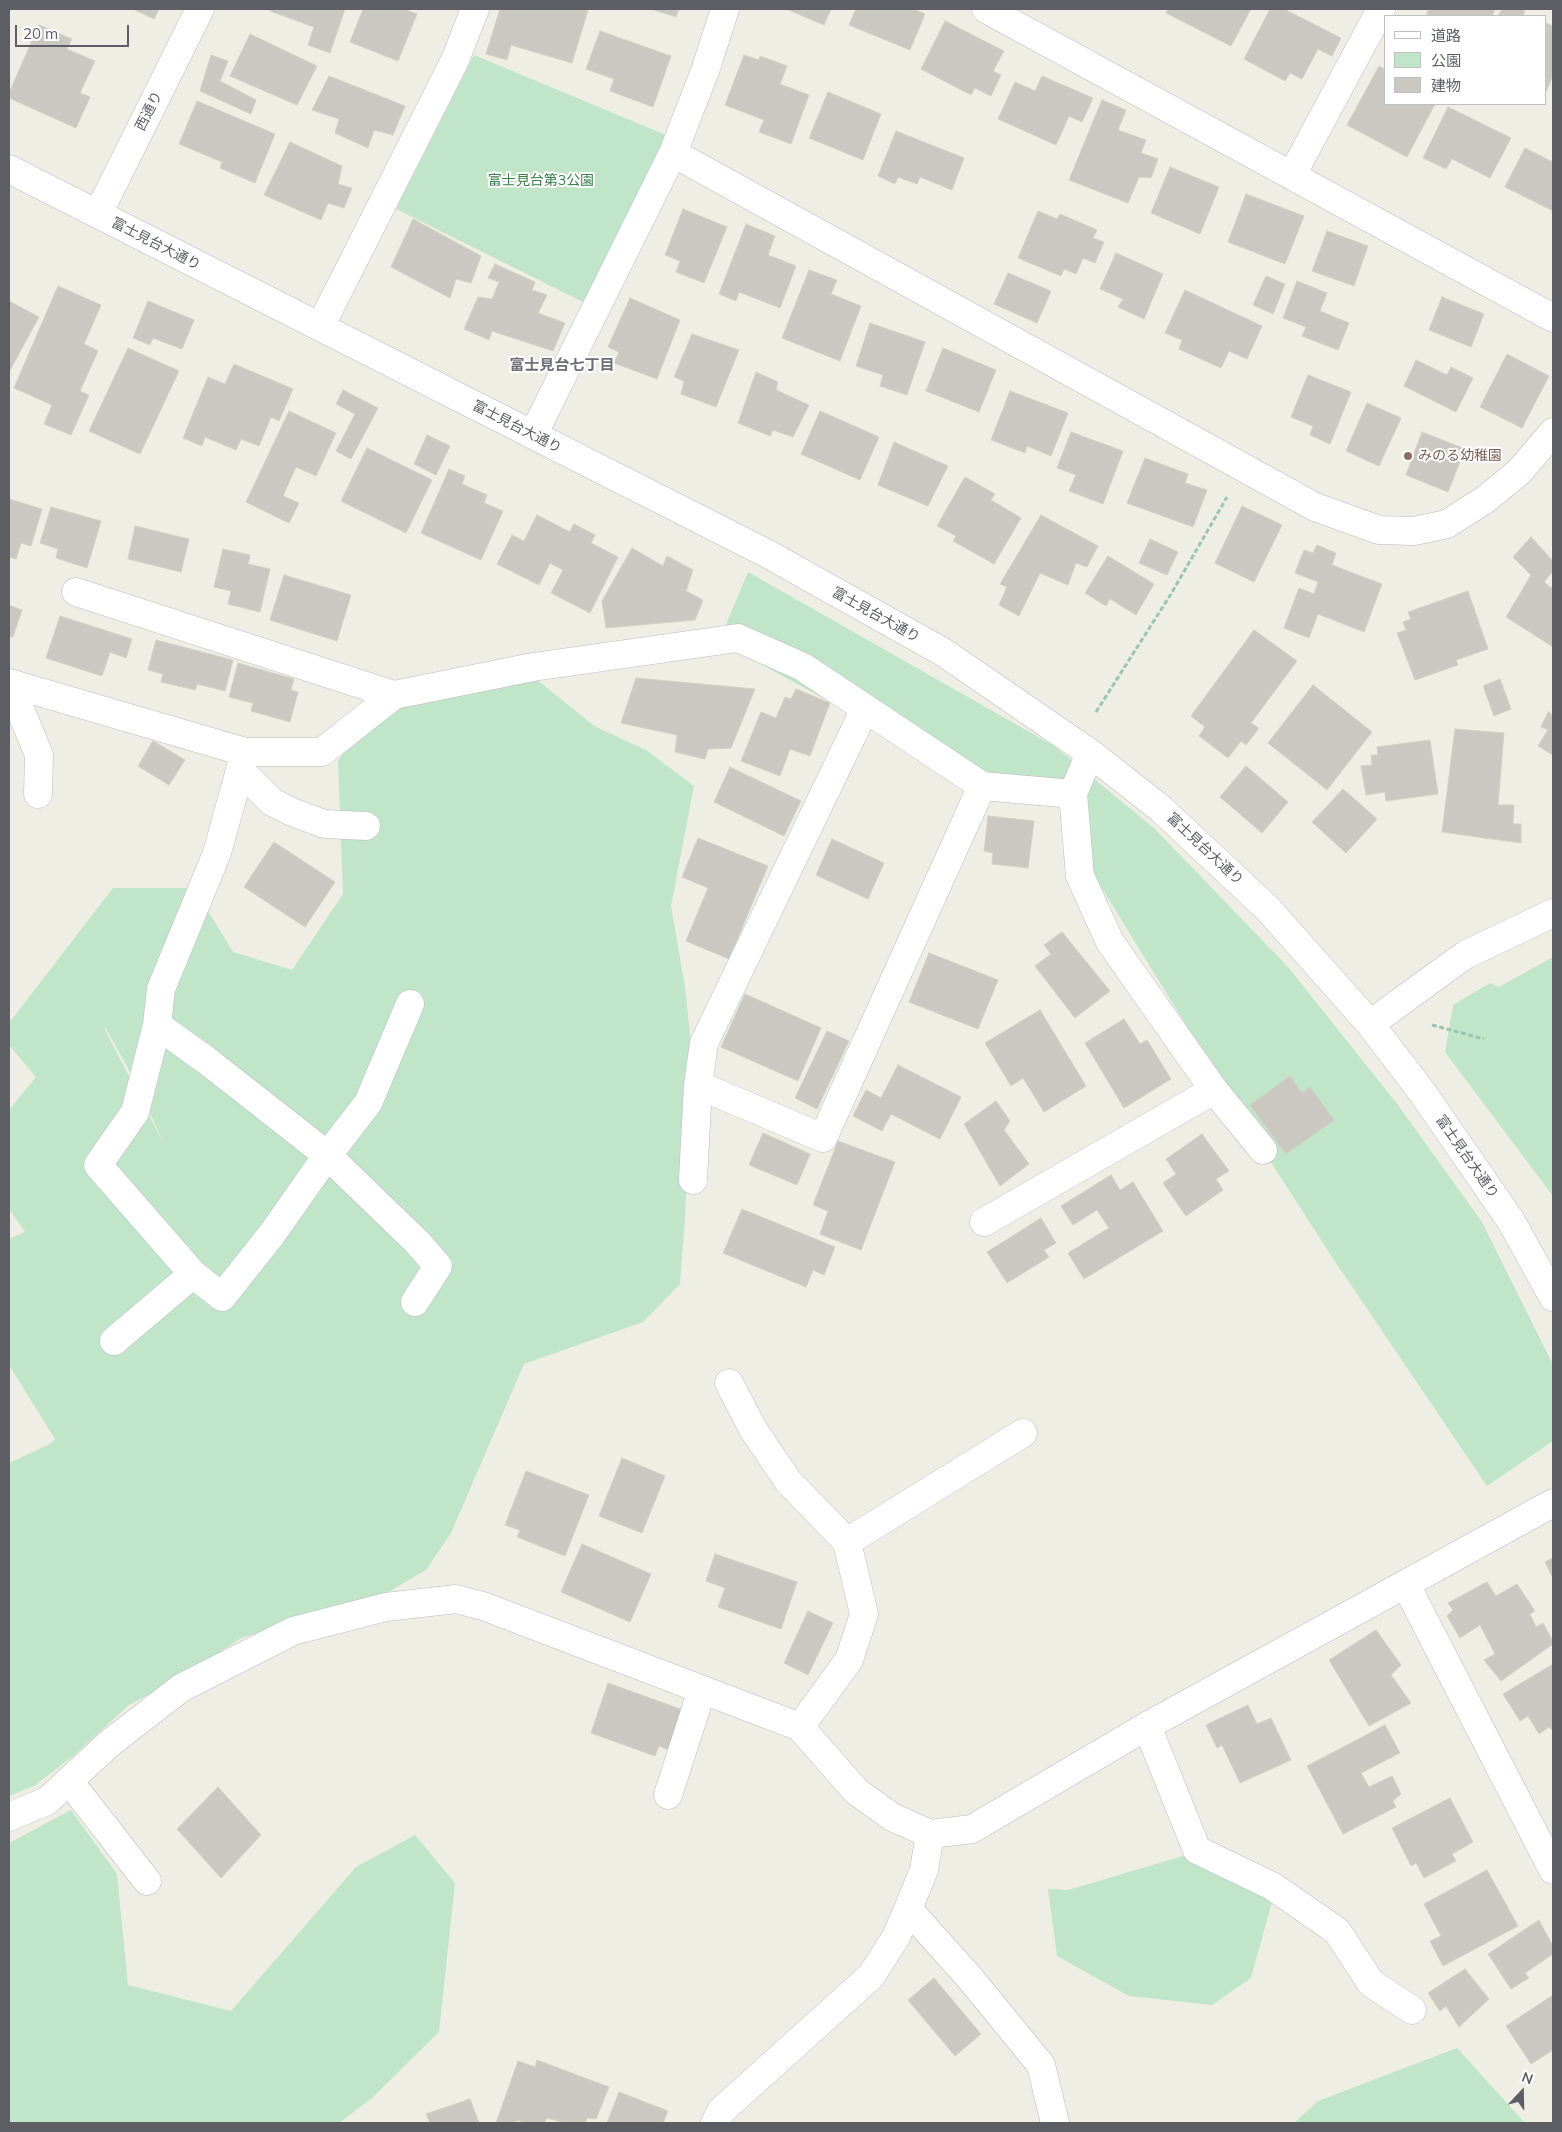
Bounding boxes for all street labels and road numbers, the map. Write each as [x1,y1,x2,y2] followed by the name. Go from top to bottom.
[132,88,166,134] street label: 西通り
[109,214,203,274] street label: 富士見台大通り
[470,397,564,457] street label: 富士見台大通り
[829,584,923,646] street label: 富士見台大通り
[1163,809,1247,889] street label: 富士見台大通り
[1432,1112,1502,1202] street label: 富士見台大通り

